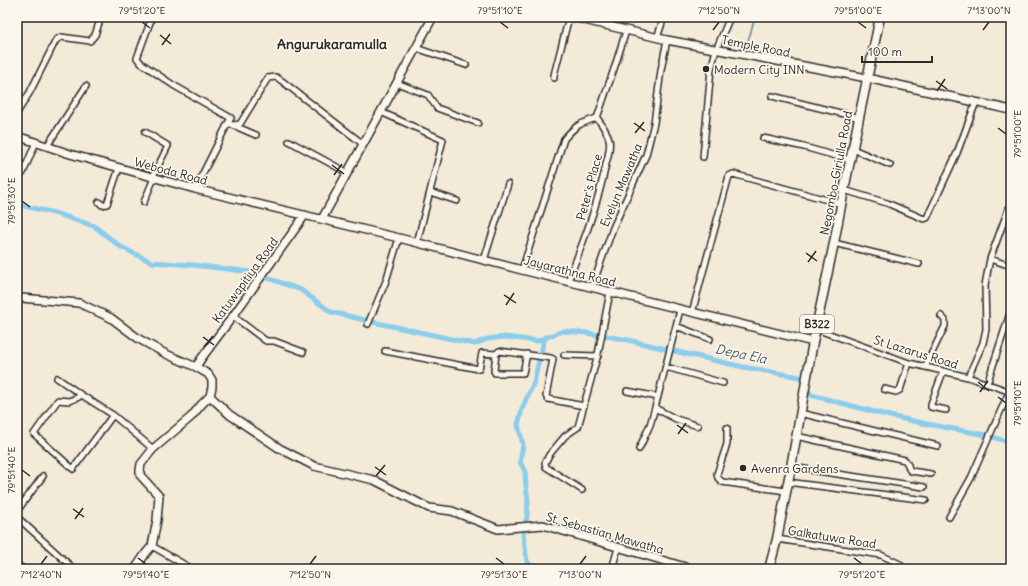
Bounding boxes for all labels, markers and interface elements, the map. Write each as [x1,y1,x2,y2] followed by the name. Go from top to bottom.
[119,4,166,17] text: 79°51'20"E
[477,4,523,17] text: 79°51'10"E
[698,4,740,17] text: 7°12'50"N
[834,4,882,17] text: 79°51'00"E
[967,4,1011,17] text: 7°13'00"N
[720,32,792,60] street label: Temple Road
[277,35,387,53] district label: Angurukaramulla
[862,38,932,64] scale bar
[868,44,902,59] text: 100 m
[714,62,805,77] place label: Modern City INN
[701,64,711,74] marker: Modern City INN
[817,110,855,236] street label: Negombo-Giriulla Road
[1011,110,1024,158] text: 79°51'00"E
[597,141,645,229] street label: Evelyn Mawatha
[573,152,605,222] street label: Peter's Place
[133,154,209,188] street label: Weboda Road
[5,177,18,225] text: 79°51'30"E
[209,234,281,326] street label: Katuwapitiya Road
[523,252,617,290] street label: Jayarathna Road
[800,315,834,333] road number: B322
[872,332,960,372] street label: St Lazarus Road
[714,340,769,368] water label: Depa Ela
[1011,380,1024,426] text: 79°51'10"E
[5,446,18,494] text: 79°51'40"E
[751,461,839,476] place label: Avenra Gardens
[738,463,748,473] marker: Avenra Gardens
[544,509,666,557] street label: St. Sebastian Mawatha
[787,523,877,551] street label: Galkatuwa Road
[20,568,62,581] text: 7°12'40"N
[123,568,170,581] text: 79°51'40"E
[289,568,331,581] text: 7°12'50"N
[480,568,528,581] text: 79°51'30"E
[558,568,602,581] text: 7°13'00"N
[839,568,886,581] text: 79°51'20"E

